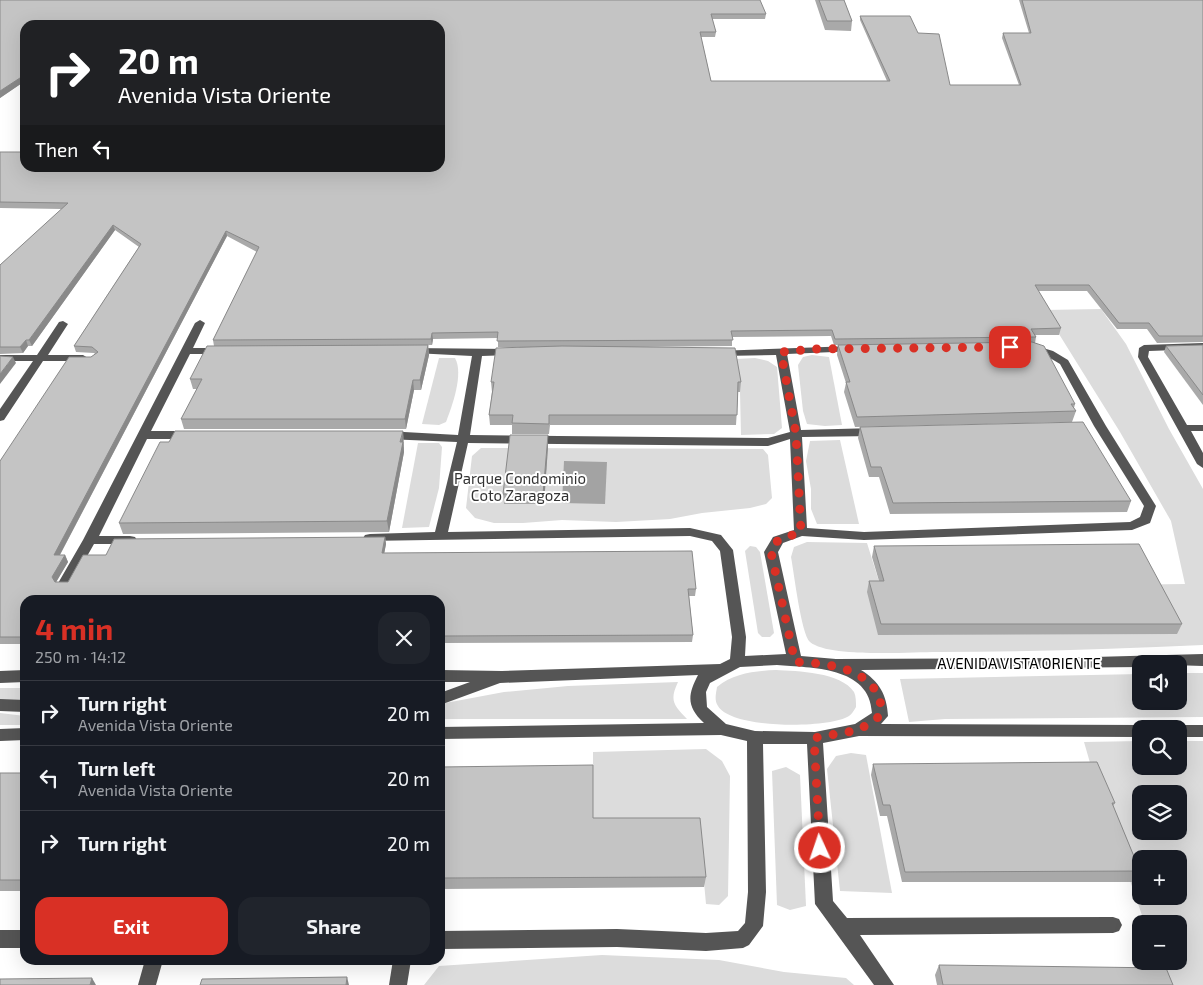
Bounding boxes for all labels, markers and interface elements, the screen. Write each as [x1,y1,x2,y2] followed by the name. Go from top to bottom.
[118,39,199,81] text: 20 m
[35,40,100,105] icon: right
[118,81,331,107] text: Avenida Vista Oriente
[88,135,116,163] icon: left
[35,138,78,161] text: Then
[989,326,1031,368] pin
[996,333,1024,361] icon: arrive
[454,469,586,504] park label: Parque Condominio Coto Zaragoza
[35,610,113,646] text: 4 min
[378,612,430,664] button: close
[35,647,126,666] text: 250 m · 14:12
[937,654,1101,672] street label: AVENIDA VISTA ORIENTE
[1132,655,1187,970] map controls
[1132,655,1187,710] button: sound
[78,692,166,715] text: Turn right
[35,699,63,727] icon: right
[387,702,430,725] text: 20 m
[78,715,233,734] text: Avenida Vista Oriente
[1132,720,1187,775] button: search
[78,757,155,780] text: Turn left
[35,764,63,792] icon: left
[387,767,430,790] text: 20 m
[78,780,233,799] text: Avenida Vista Oriente
[1132,785,1187,840] button: layers
[793,821,845,873] position arrow
[35,829,63,857] icon: right
[78,832,166,855] text: Turn right
[387,832,430,855] text: 20 m
[1132,850,1187,905] button: +
[35,897,228,955] button: Exit
[238,897,430,955] button: Share
[1132,915,1187,970] button: −

